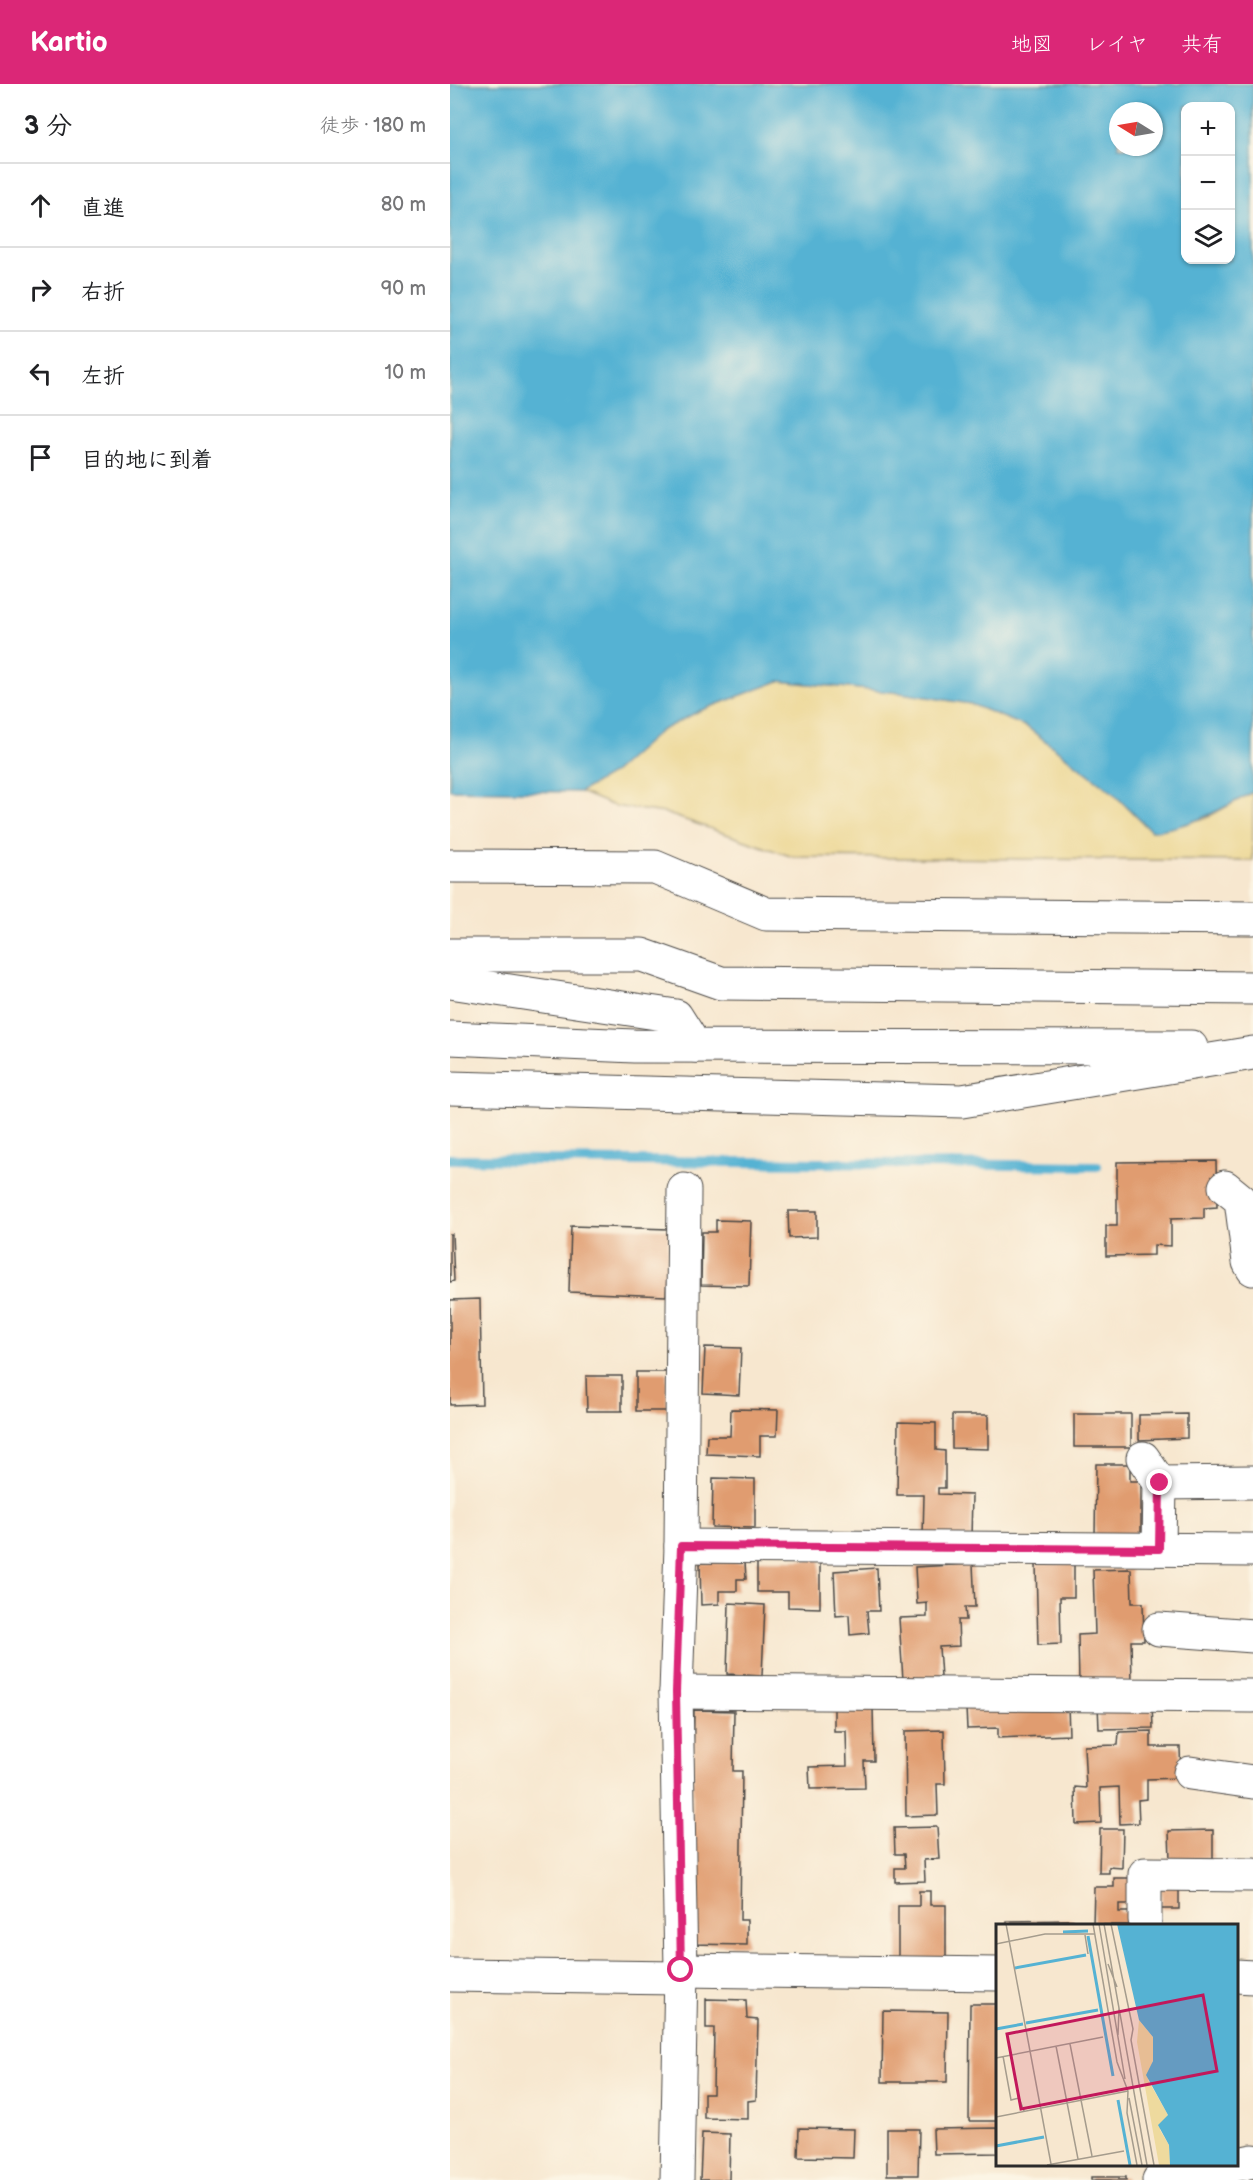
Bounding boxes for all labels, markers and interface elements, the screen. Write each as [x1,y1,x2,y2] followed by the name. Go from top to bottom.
[30,26,108,59] text: Kartio
[1011,32,1053,57] text: 地図
[1086,32,1148,57] text: レイヤ
[1181,32,1223,57] text: 共有
[1109,102,1163,156] north arrow
[1181,102,1235,264] map controls
[1181,102,1235,156] button: +
[24,111,72,142] text: 3 分
[320,114,426,138] text: 徒歩 · 180 m
[1181,156,1235,210] button: −
[24,189,57,222] icon: ahead
[381,193,426,217] text: 80 m
[81,195,125,222] text: 直進
[1181,210,1235,264] button: layers
[24,273,57,306] icon: right
[381,277,426,301] text: 90 m
[81,279,125,306] text: 右折
[24,357,57,390] icon: left
[385,361,426,385] text: 10 m
[81,363,125,390] text: 左折
[24,441,57,474] icon: arrive
[81,447,213,474] text: 目的地に到着
[1146,1469,1172,1495] route end
[996,1924,1238,2165] inset map
[667,1956,693,1982] route start

